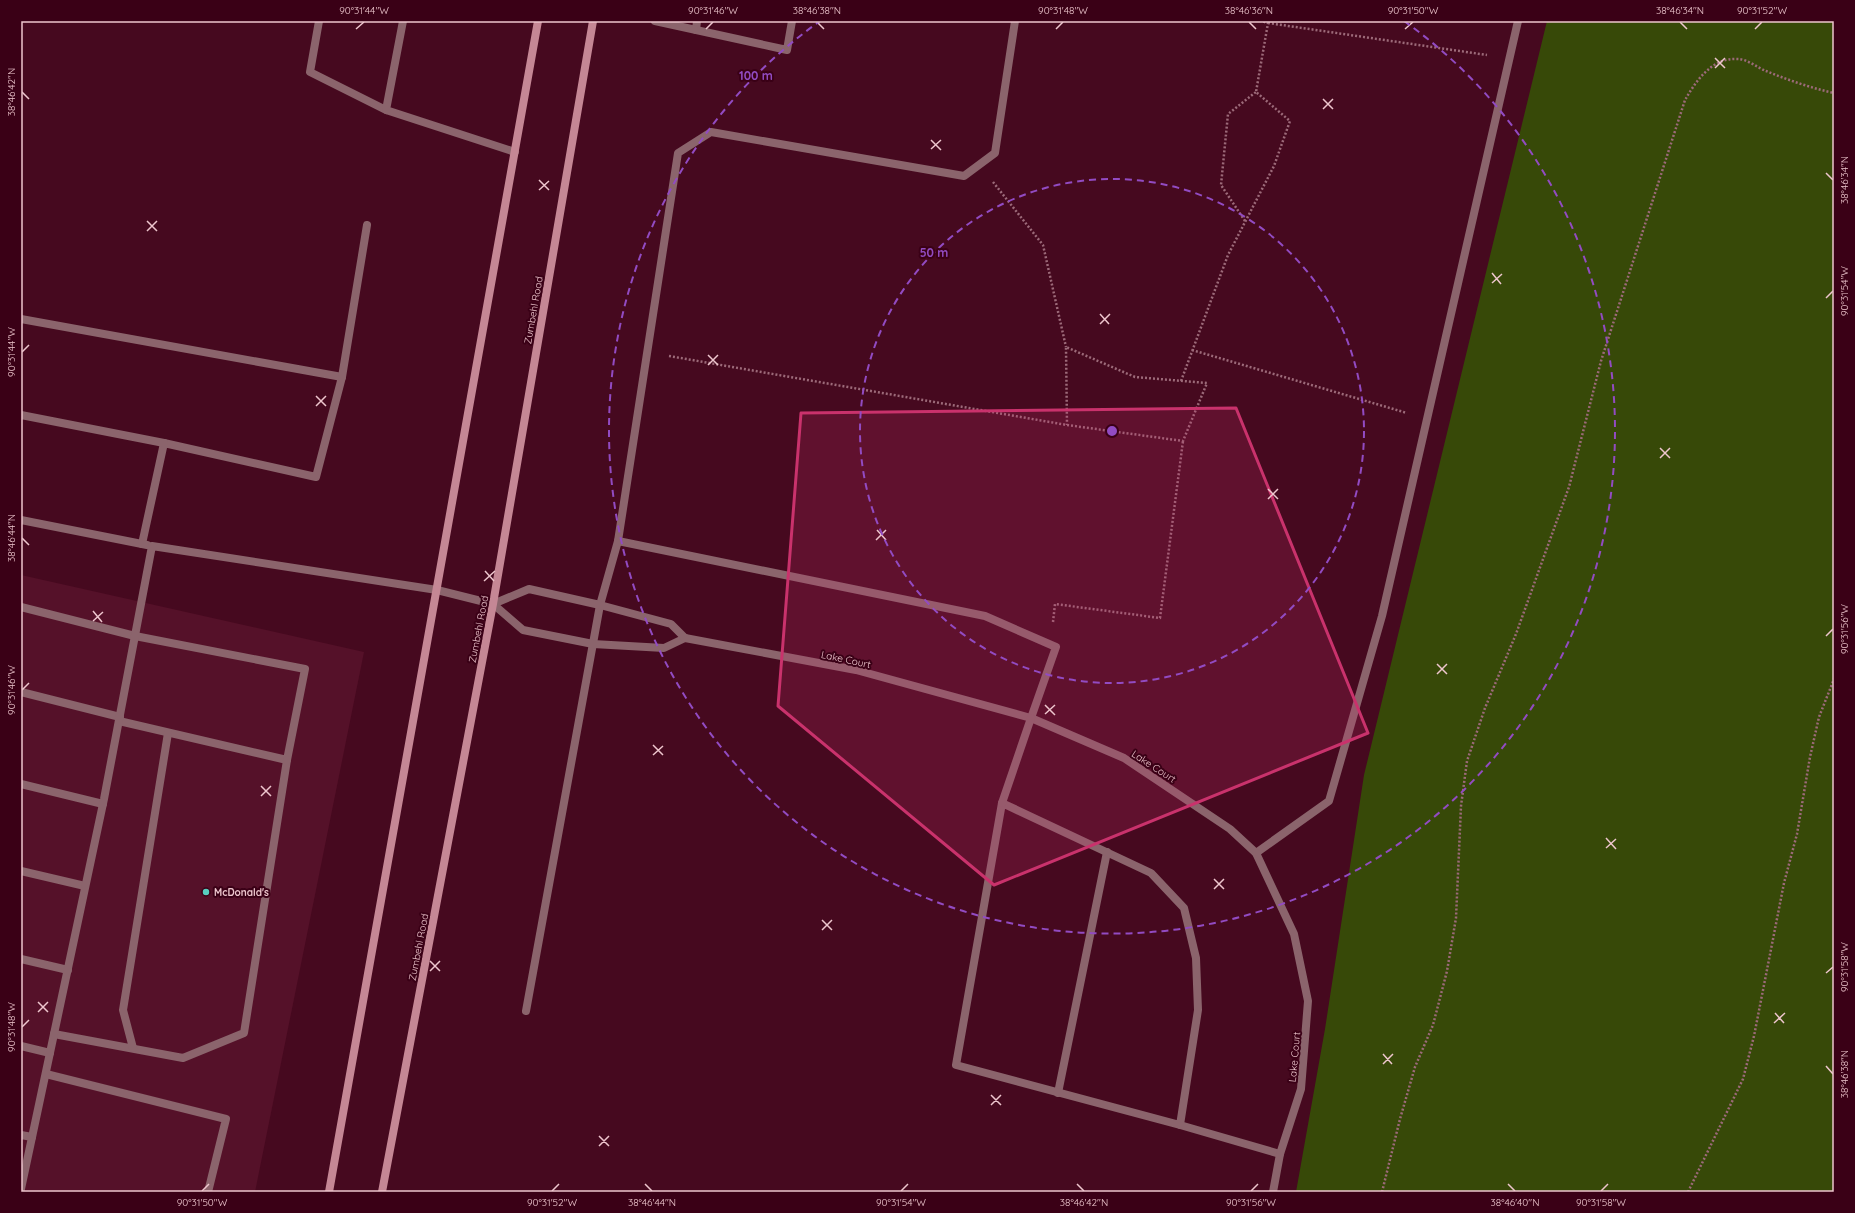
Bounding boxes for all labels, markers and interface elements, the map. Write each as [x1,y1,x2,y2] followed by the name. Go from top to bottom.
[339,4,389,17] text: 90°31'44"W
[688,4,738,17] text: 90°31'46"W
[793,4,841,17] text: 38°46'38"N
[1038,4,1088,17] text: 90°31'48"W
[1225,4,1273,17] text: 38°46'36"N
[1388,4,1439,17] text: 90°31'50"W
[1656,4,1704,17] text: 38°46'34"N
[1737,4,1787,17] text: 90°31'52"W
[5,68,18,116] text: 38°46'42"N
[739,68,773,83] text: 100 m
[1838,156,1851,204] text: 38°46'34"N
[920,245,948,260] text: 50 m
[1838,266,1851,316] text: 90°31'54"W
[521,275,546,345] street label: Zumbehl Road
[5,327,18,377] text: 90°31'44"W
[1105,424,1119,438] centre of rings
[5,514,18,562] text: 38°46'44"N
[466,594,491,664] street label: Zumbehl Road
[1838,604,1851,654] text: 90°31'56"W
[820,648,872,671] street label: Lake Court
[5,665,18,715] text: 90°31'46"W
[1129,747,1179,786] street label: Lake Court
[214,886,269,899] place label: McDonald's
[201,887,211,897] marker: McDonald's
[406,912,431,982] street label: Zumbehl Road
[1838,942,1851,992] text: 90°31'58"W
[5,1002,18,1052] text: 90°31'48"W
[1286,1031,1303,1083] street label: Lake Court
[1838,1050,1851,1098] text: 38°46'38"N
[177,1196,228,1209] text: 90°31'50"W
[527,1196,577,1209] text: 90°31'52"W
[628,1196,676,1209] text: 38°46'44"N
[876,1196,926,1209] text: 90°31'54"W
[1060,1196,1108,1209] text: 38°46'42"N
[1226,1196,1276,1209] text: 90°31'56"W
[1491,1196,1539,1209] text: 38°46'40"N
[1576,1196,1626,1209] text: 90°31'58"W

